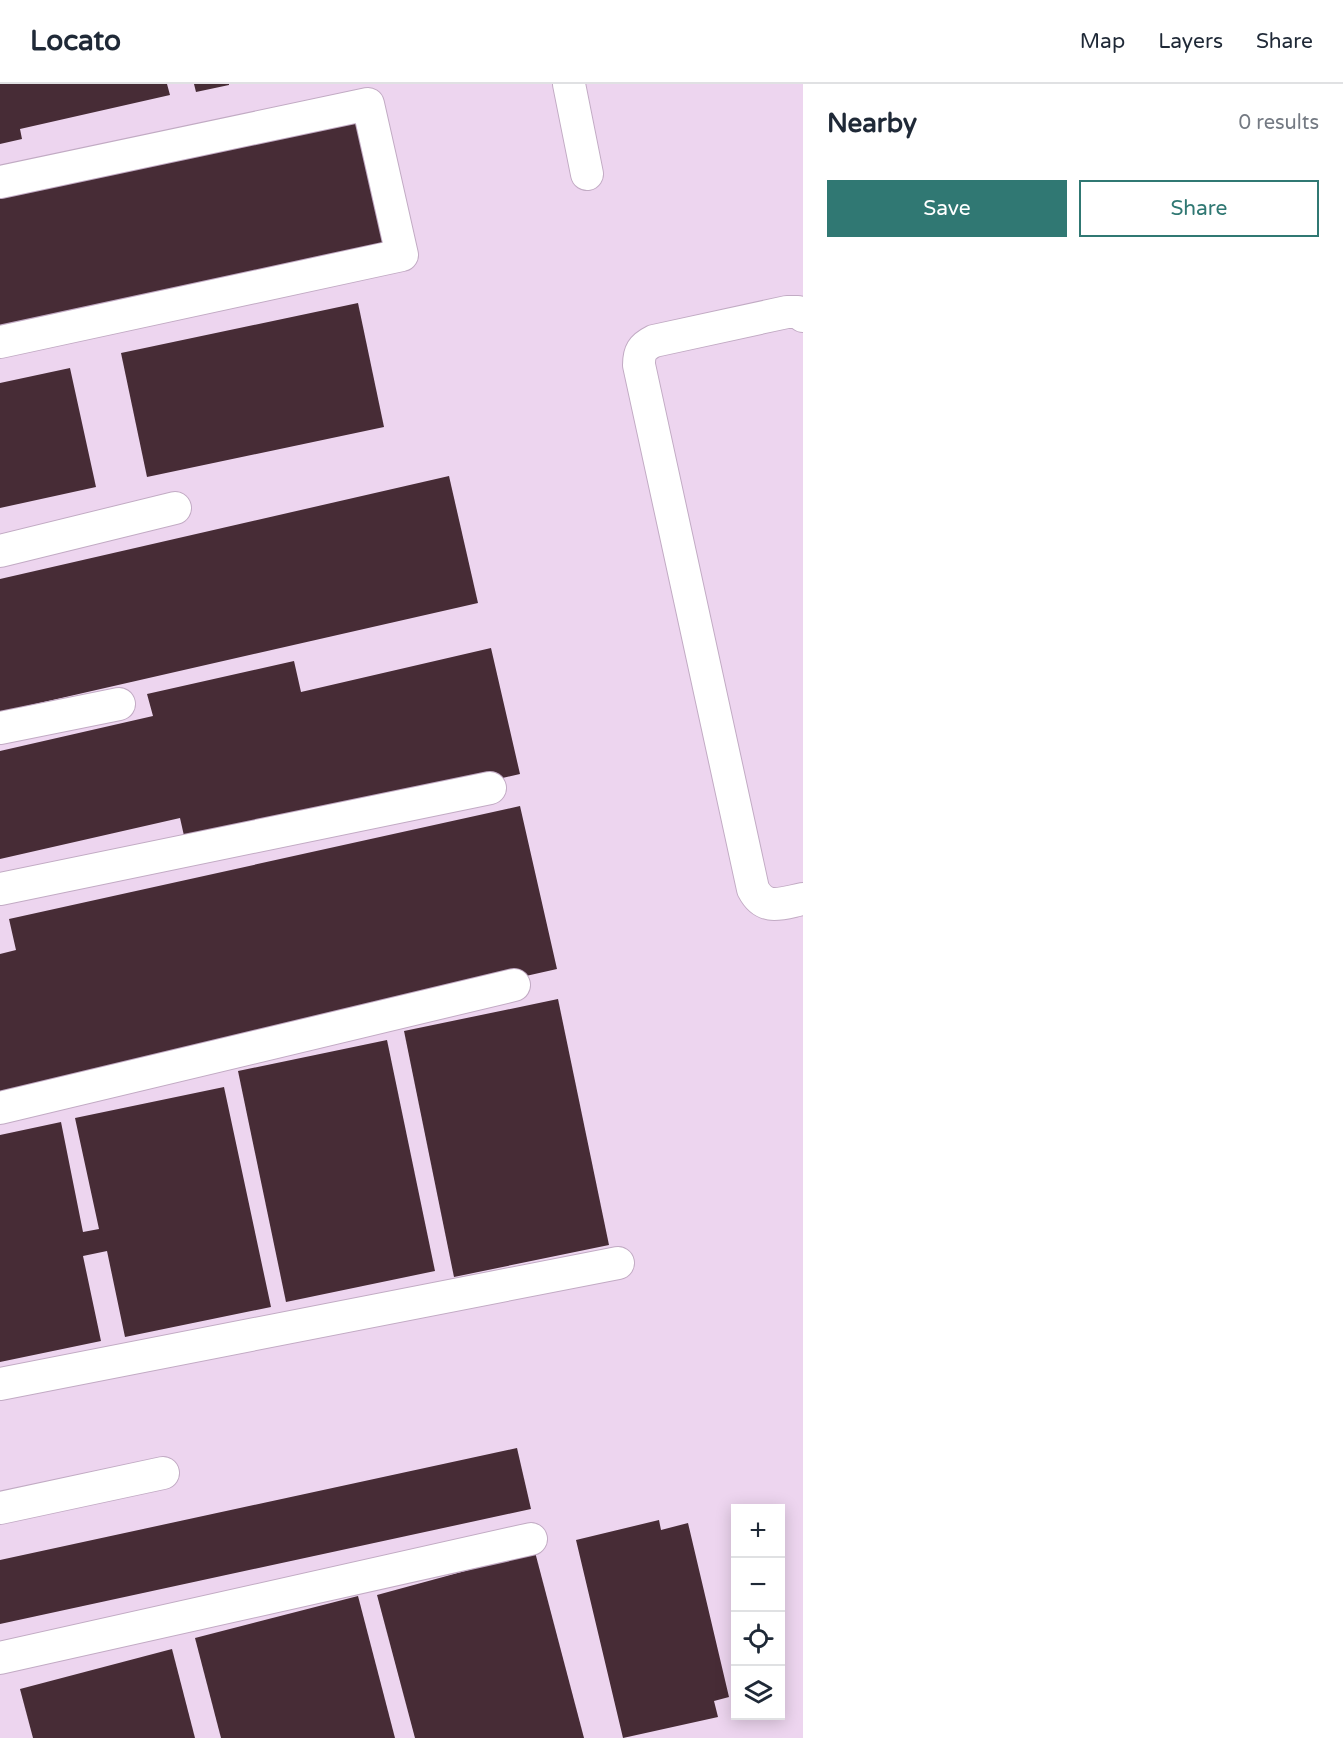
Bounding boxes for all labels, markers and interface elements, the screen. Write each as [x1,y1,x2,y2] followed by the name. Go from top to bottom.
[30,24,121,58] text: Locato
[1080,29,1125,54] text: Map
[1158,29,1223,54] text: Layers
[1256,29,1313,54] text: Share
[827,108,917,139] text: Nearby
[1239,111,1319,135] text: 0 results
[827,180,1067,237] button: Save
[1079,180,1319,237] button: Share
[731,1504,785,1720] map controls
[731,1504,785,1558] button: +
[731,1558,785,1612] button: −
[731,1612,785,1666] button: locate
[731,1666,785,1720] button: layers

